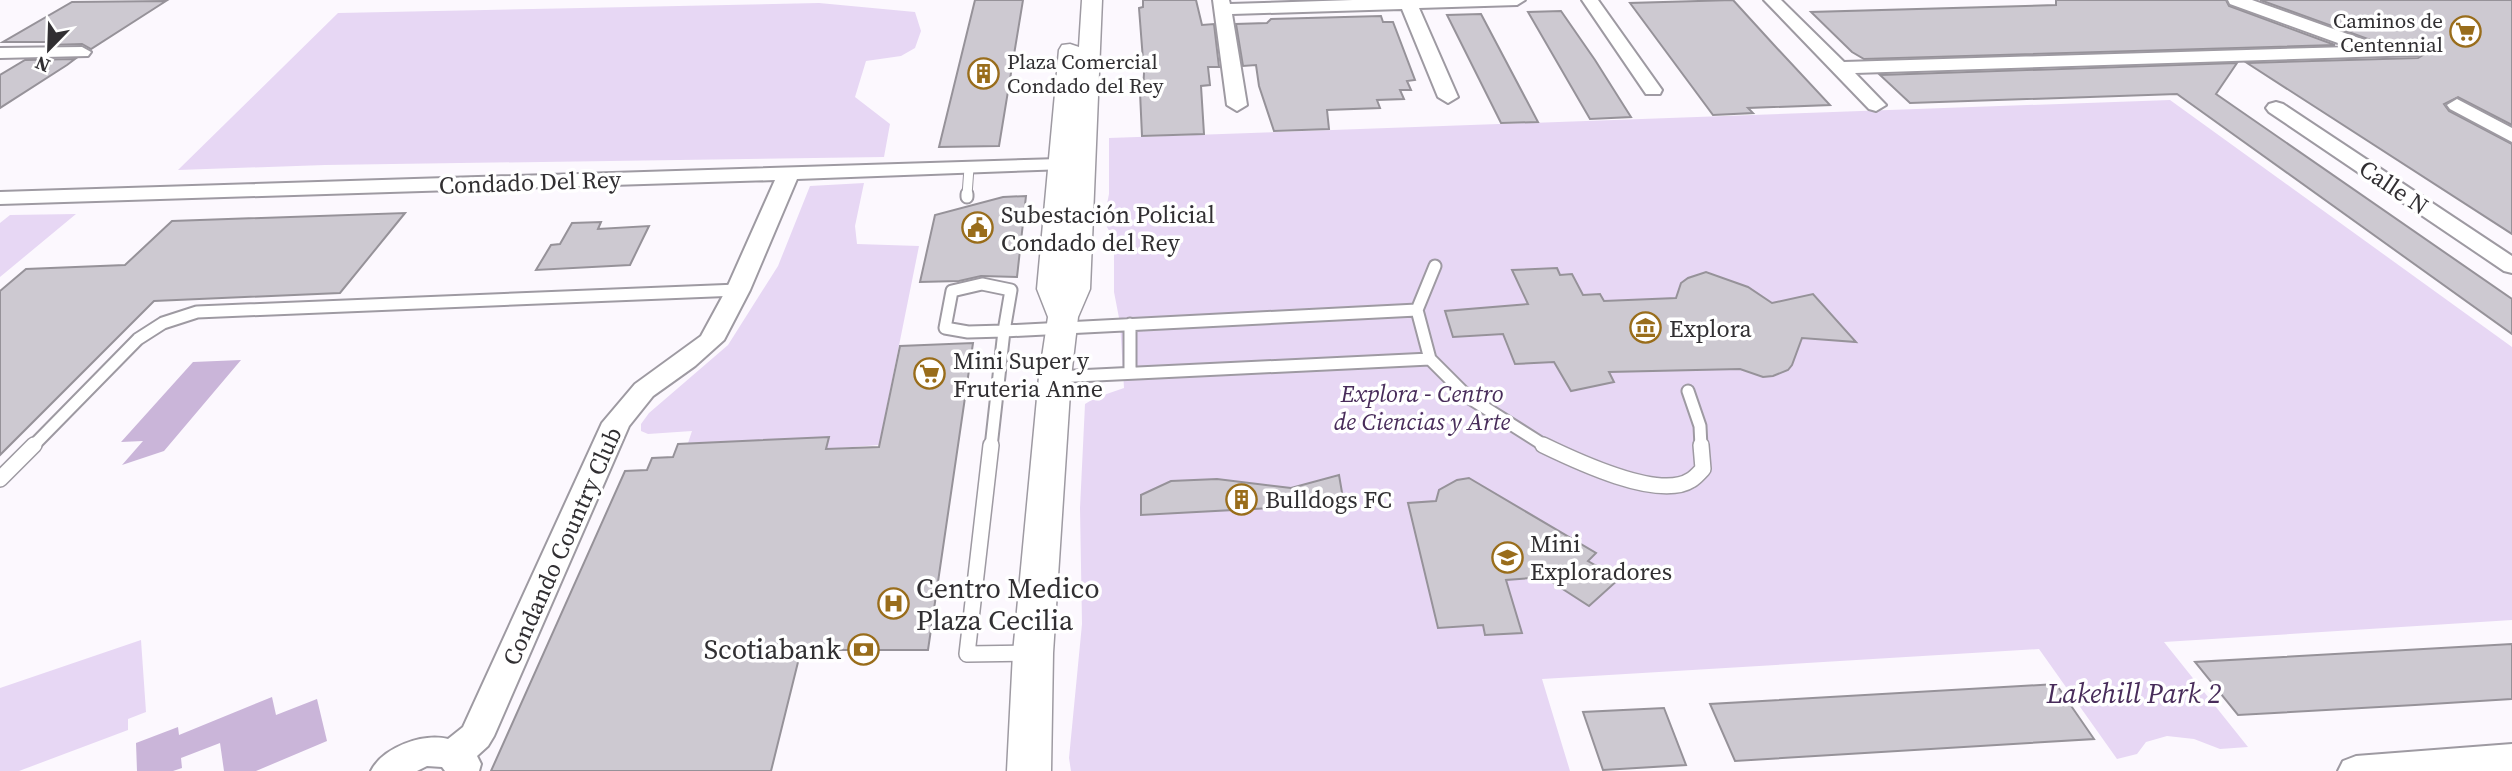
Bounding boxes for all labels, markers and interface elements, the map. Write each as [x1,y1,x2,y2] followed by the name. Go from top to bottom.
[2333,6,2443,59] place label: Caminos de Centennial
[14,14,84,84] north arrow
[2449,15,2483,49] supermarket icon: Caminos de Centennial
[1007,47,1164,100] place label: Plaza Comercial Condado del Rey
[31,50,54,79] text: N
[967,56,1001,90] building icon: Plaza Comercial Condado del Rey
[2353,152,2435,222] street label: Calle N
[438,162,622,202] street label: Condado Del Rey
[1001,198,1215,259] place label: Subestación Policial Condado del Rey
[961,211,995,245] public building icon: Subestación Policial Condado del Rey
[1629,311,1663,345] museum icon: Explora
[1669,312,1753,345] place label: Explora
[953,344,1103,405] place label: Mini Super y Fruteria Anne
[913,357,947,391] supermarket icon: Mini Super y Fruteria Anne
[1334,377,1510,438] park label: Explora - Centro de Ciencias y Arte
[495,422,629,670] street label: Condando Country Club
[1225,482,1259,516] building icon: Bulldogs FC
[1265,483,1392,516] place label: Bulldogs FC
[1530,527,1672,588] place label: Mini Exploradores
[1490,540,1524,574] school or university icon: Mini Exploradores
[916,569,1100,639] place label: Centro Medico Plaza Cecilia
[876,587,910,621] hospital icon: Centro Medico Plaza Cecilia
[704,630,842,668] place label: Scotiabank
[847,632,881,666] bank icon: Scotiabank
[2045,674,2222,712] park label: Lakehill Park 2

